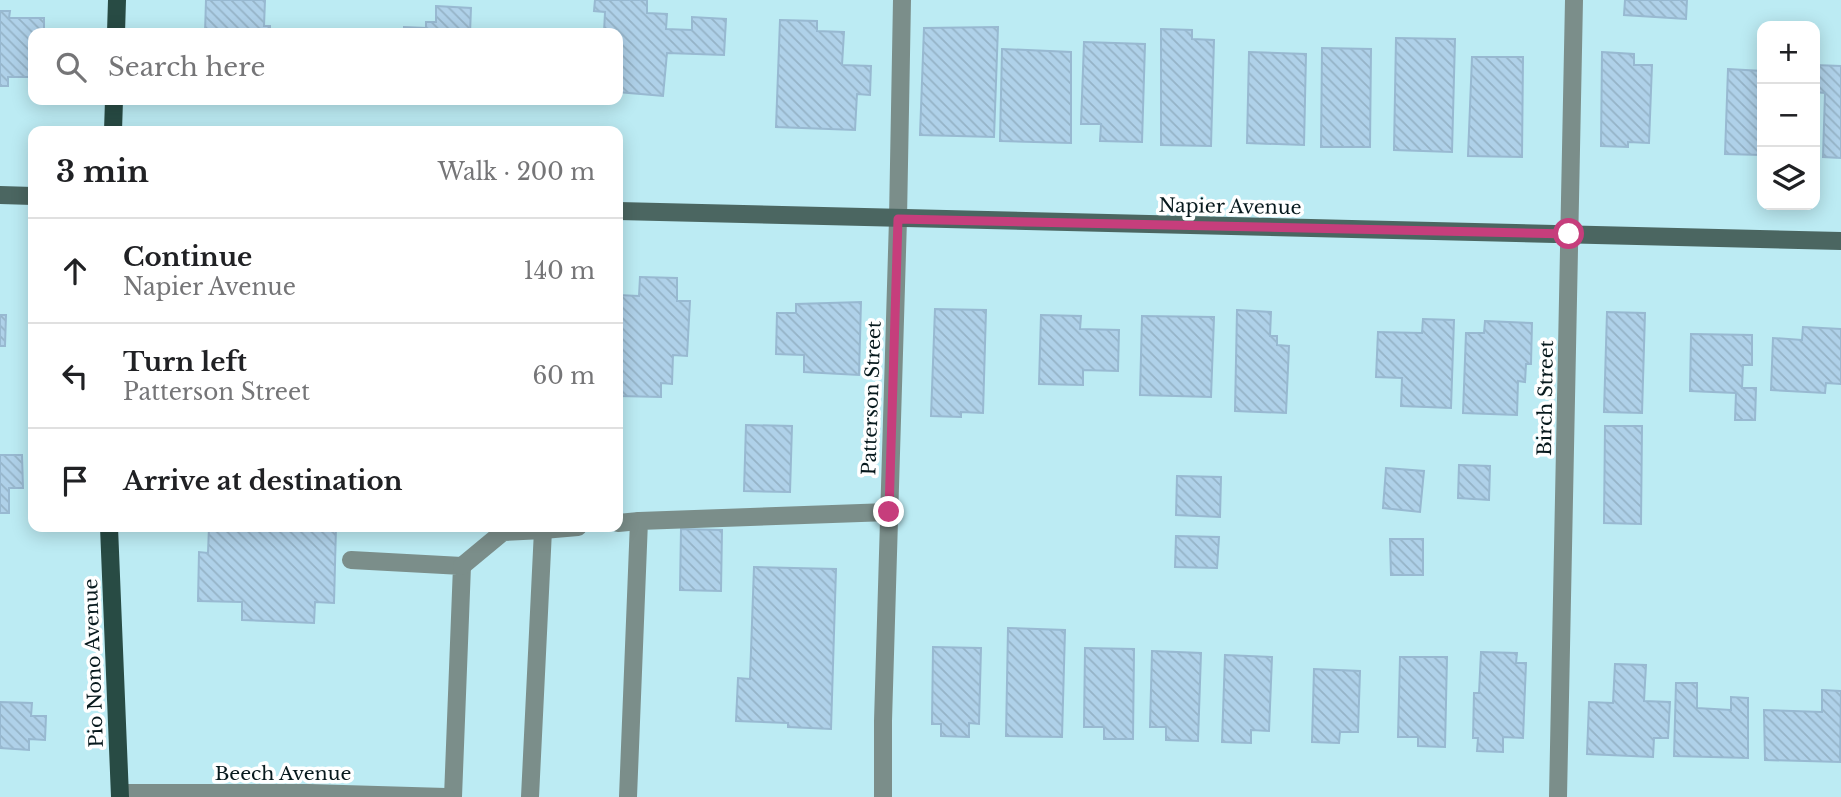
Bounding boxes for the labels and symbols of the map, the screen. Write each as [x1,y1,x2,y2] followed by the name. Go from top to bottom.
[1158,194,1302,219] street label: Napier Avenue
[1553,218,1584,249] route start
[857,320,886,476] street label: Patterson Street
[1533,339,1558,456] street label: Birch Street
[873,496,904,527] route end
[79,578,108,748] street label: Pio Nono Avenue
[215,762,351,785] street label: Beech Avenue

